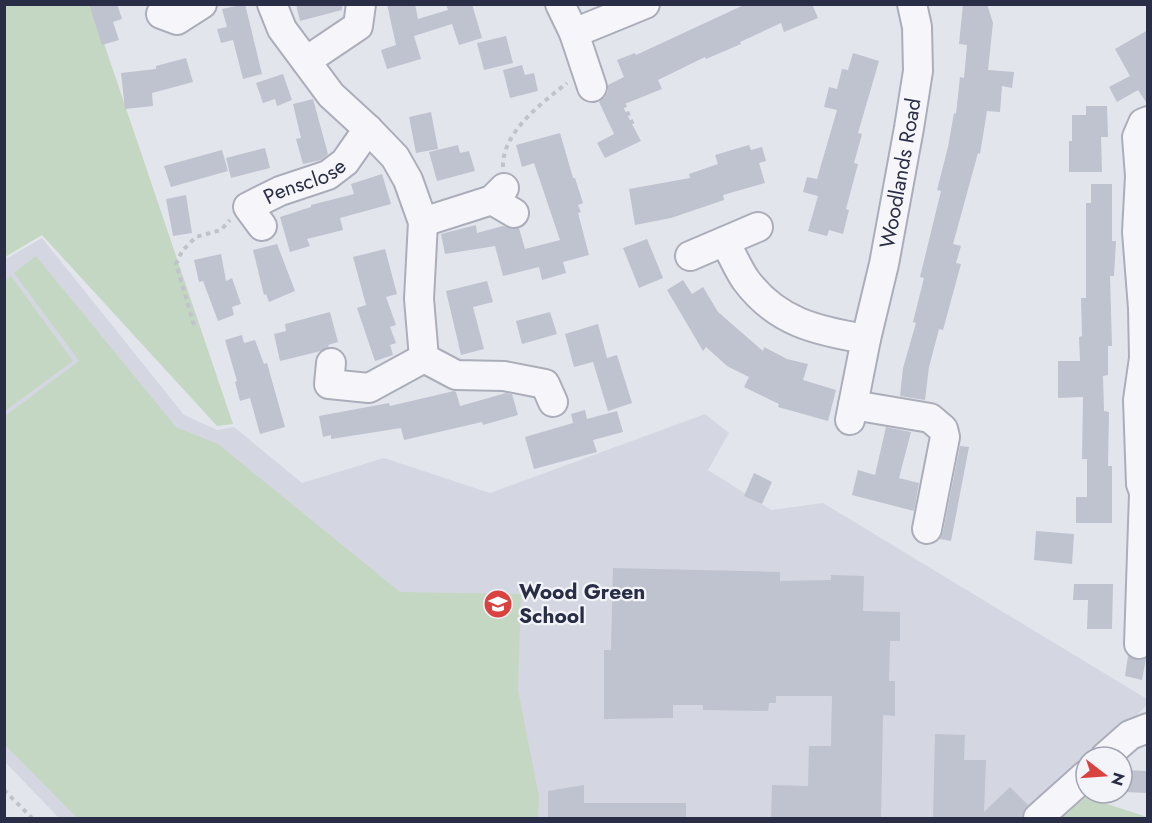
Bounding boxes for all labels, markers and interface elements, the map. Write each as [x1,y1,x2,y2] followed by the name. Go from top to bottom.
[872,96,929,251] street label: Woodlands Road
[258,151,353,212] street label: Pensclose
[519,577,645,631] place label: Wood Green School
[482,588,514,620] school or university icon: Wood Green School
[1074,745,1134,805] north arrow
[1105,770,1131,789] text: N

